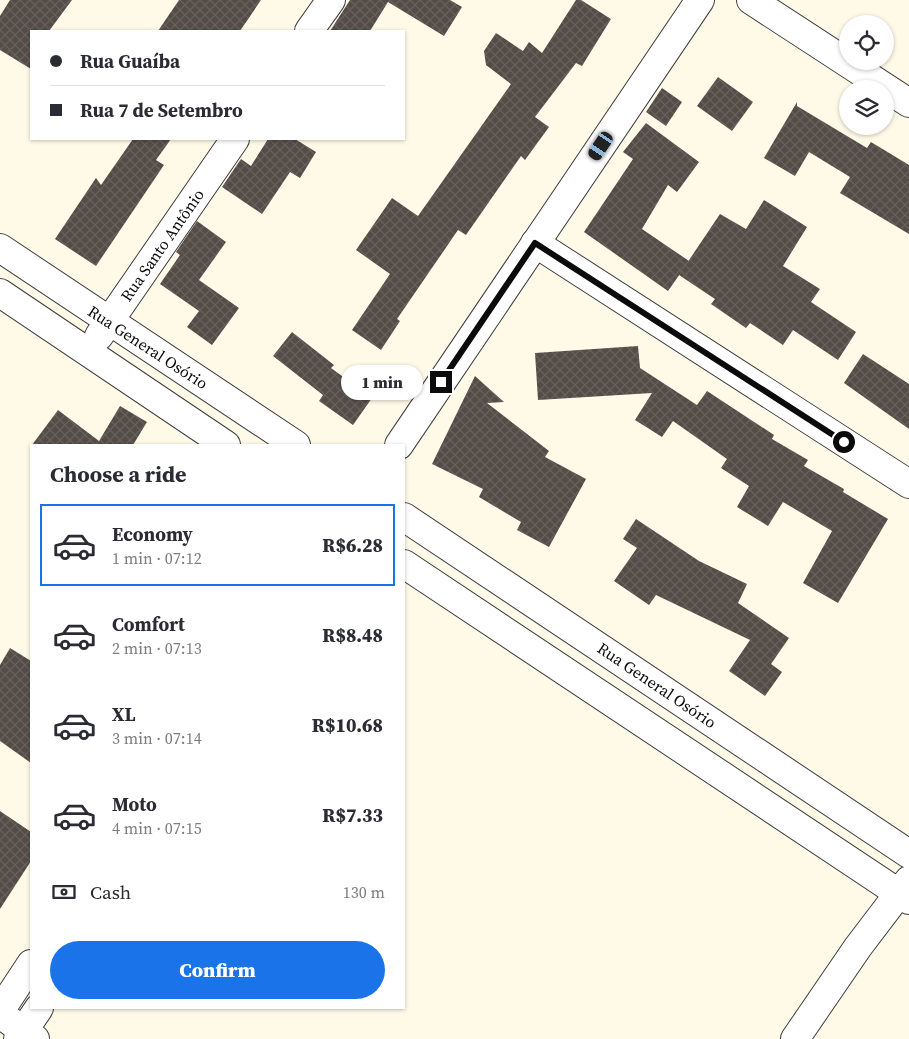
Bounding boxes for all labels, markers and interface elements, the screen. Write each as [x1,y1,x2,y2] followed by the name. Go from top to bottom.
[839,15,894,135] map controls
[839,15,894,70] button: locate
[80,48,180,74] text: Rua Guaíba
[839,80,894,135] button: layers
[80,97,243,123] text: Rua 7 de Setembro
[586,129,615,163] car
[115,184,209,306] street label: Rua Santo Antônio
[84,300,212,394] street label: Rua General Osório
[341,364,424,400] callout: 1 min
[361,371,403,393] text: 1 min
[430,371,452,393] route end
[833,431,855,453] route start
[50,459,187,489] text: Choose a ride
[112,521,193,547] text: Economy
[52,523,97,568] icon: car
[322,532,383,558] text: R$6.28
[112,547,202,569] text: 1 min · 07:12
[112,611,185,637] text: Comfort
[52,613,97,658] icon: car
[322,622,383,648] text: R$8.48
[112,637,202,659] text: 2 min · 07:13
[593,637,721,733] street label: Rua General Osório
[112,701,135,727] text: XL
[52,703,97,748] icon: car
[312,712,383,738] text: R$10.68
[112,727,202,749] text: 3 min · 07:14
[112,791,157,817] text: Moto
[52,793,97,838] icon: car
[322,802,383,828] text: R$7.33
[112,817,202,839] text: 4 min · 07:15
[50,878,78,906] icon: cash
[90,879,131,905] text: Cash
[343,881,385,903] text: 130 m
[50,941,385,999] button: Confirm

